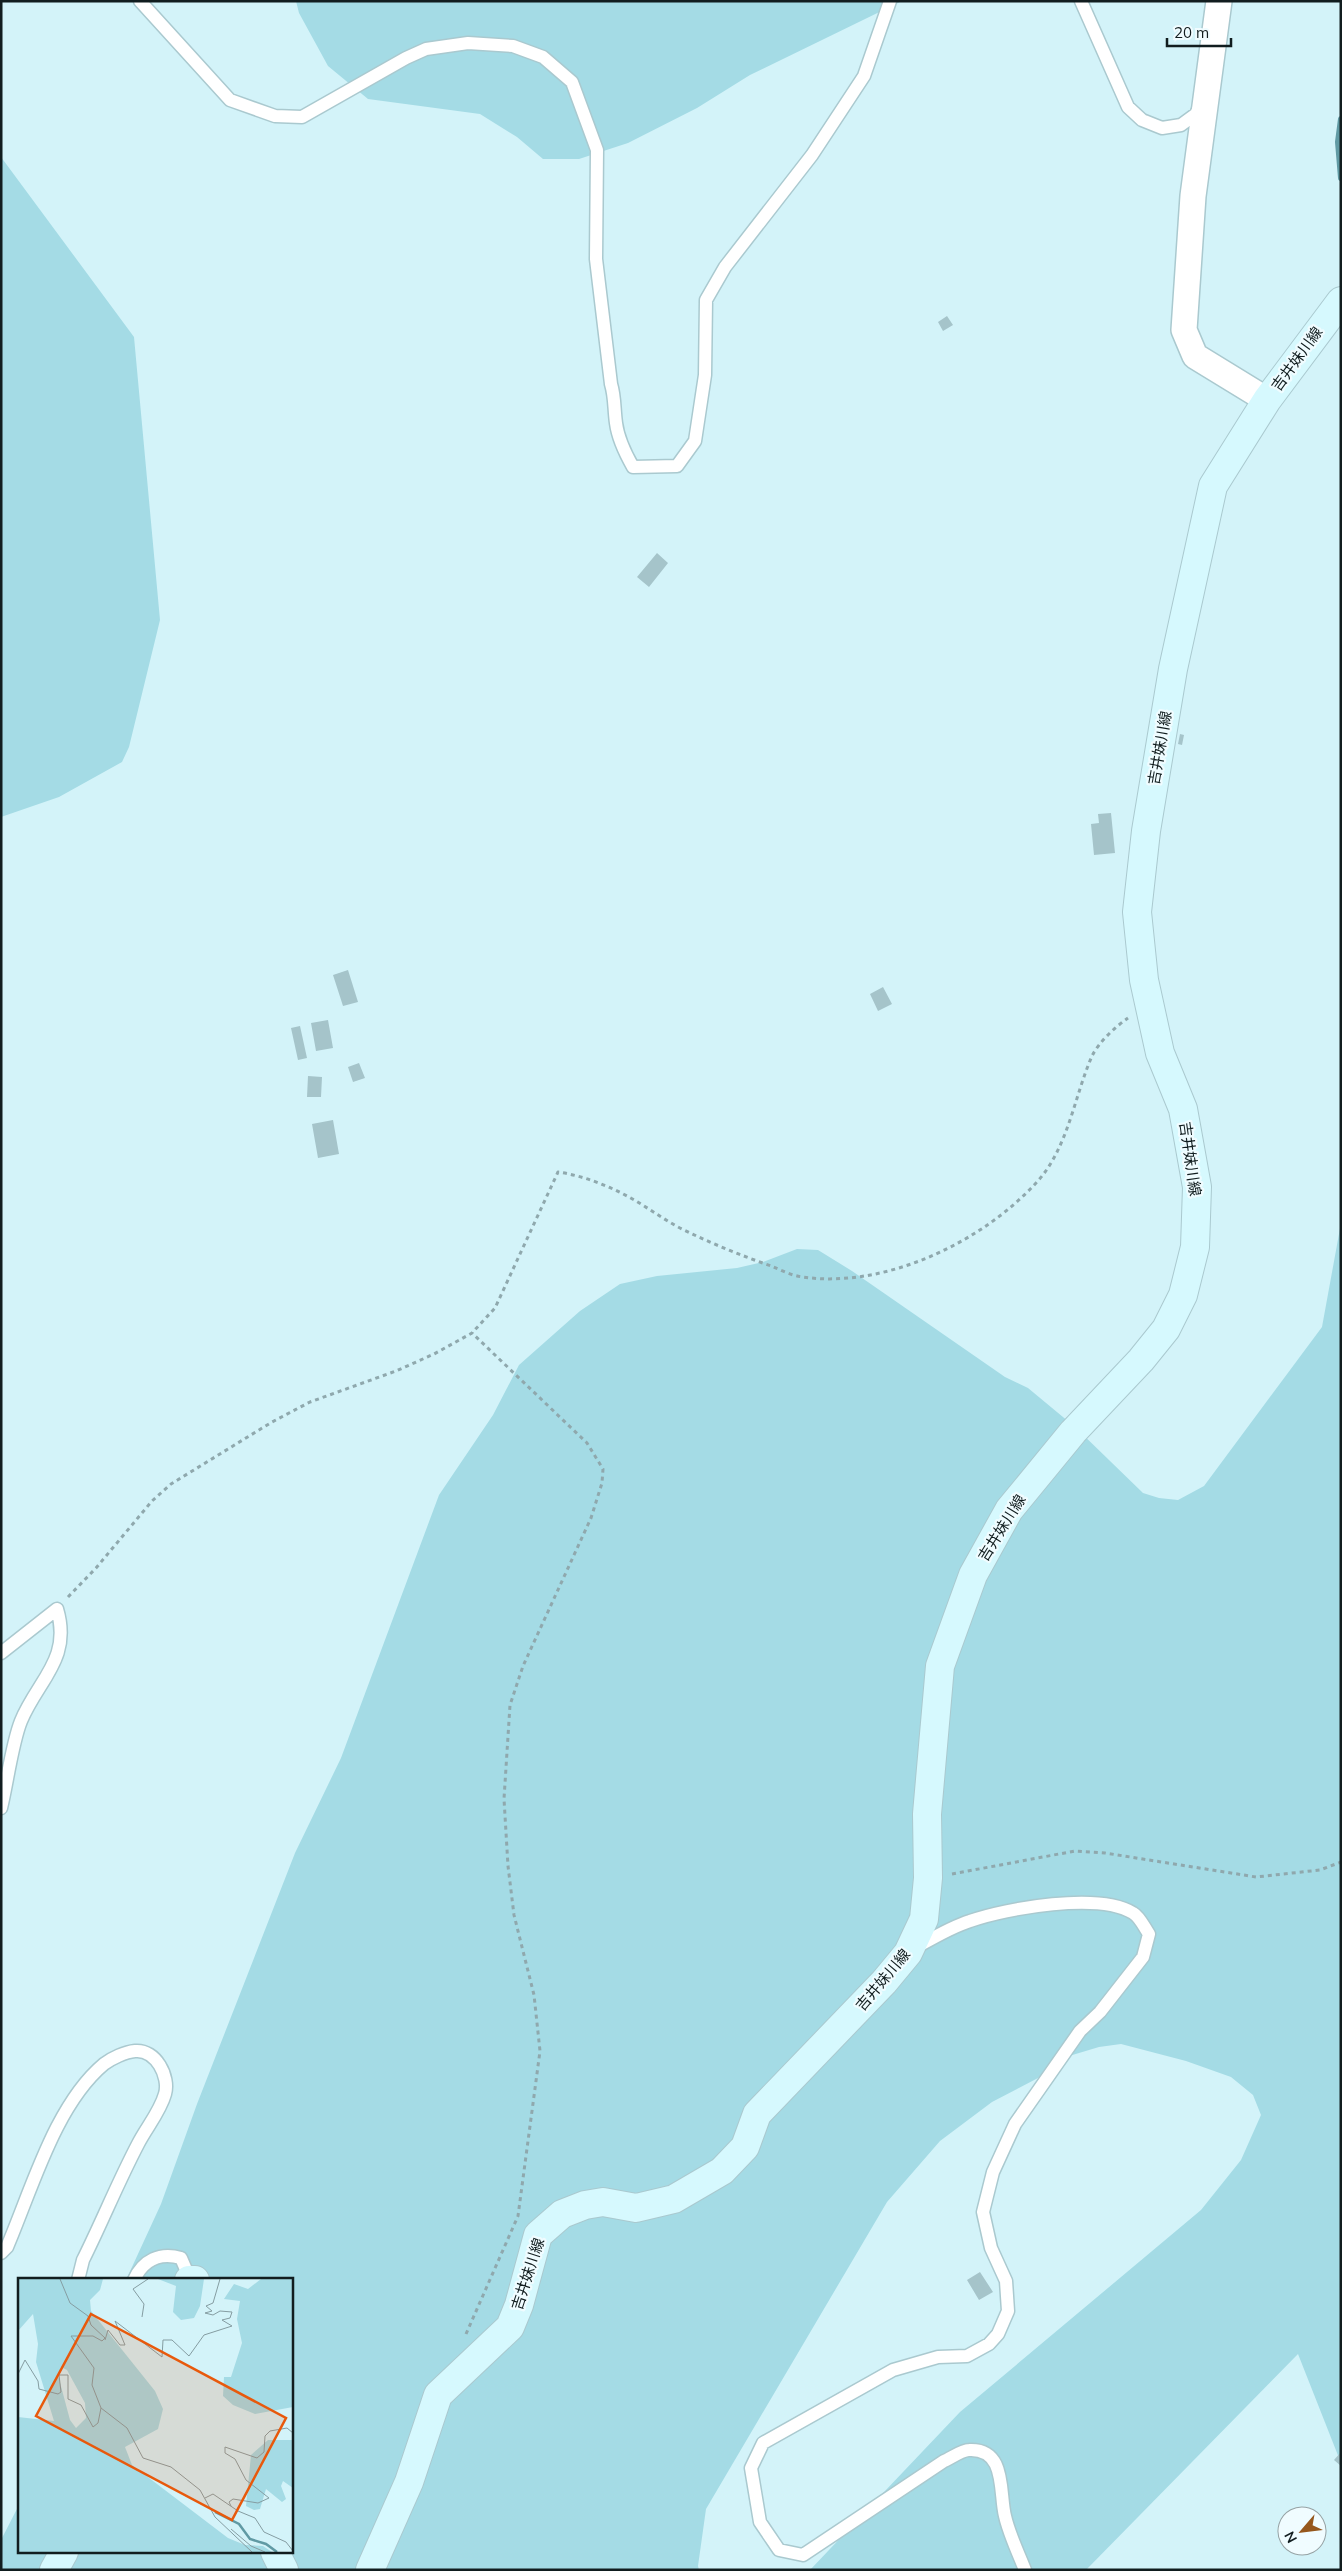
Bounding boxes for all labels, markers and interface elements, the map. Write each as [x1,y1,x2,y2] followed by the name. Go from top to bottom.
[1167,15,1231,47] scale bar
[1174,23,1209,42] text: 20 m
[1267,323,1326,395] street label: 吉井妹川線
[1144,709,1175,787] street label: 吉井妹川線
[1176,1120,1205,1197] street label: 吉井妹川線
[974,1491,1030,1565] street label: 吉井妹川線
[851,1945,914,2015] street label: 吉井妹川線
[507,2235,548,2312] street label: 吉井妹川線
[18,2278,292,2554] inset map
[1277,2506,1327,2556] north arrow
[1280,2528,1301,2546] text: N

